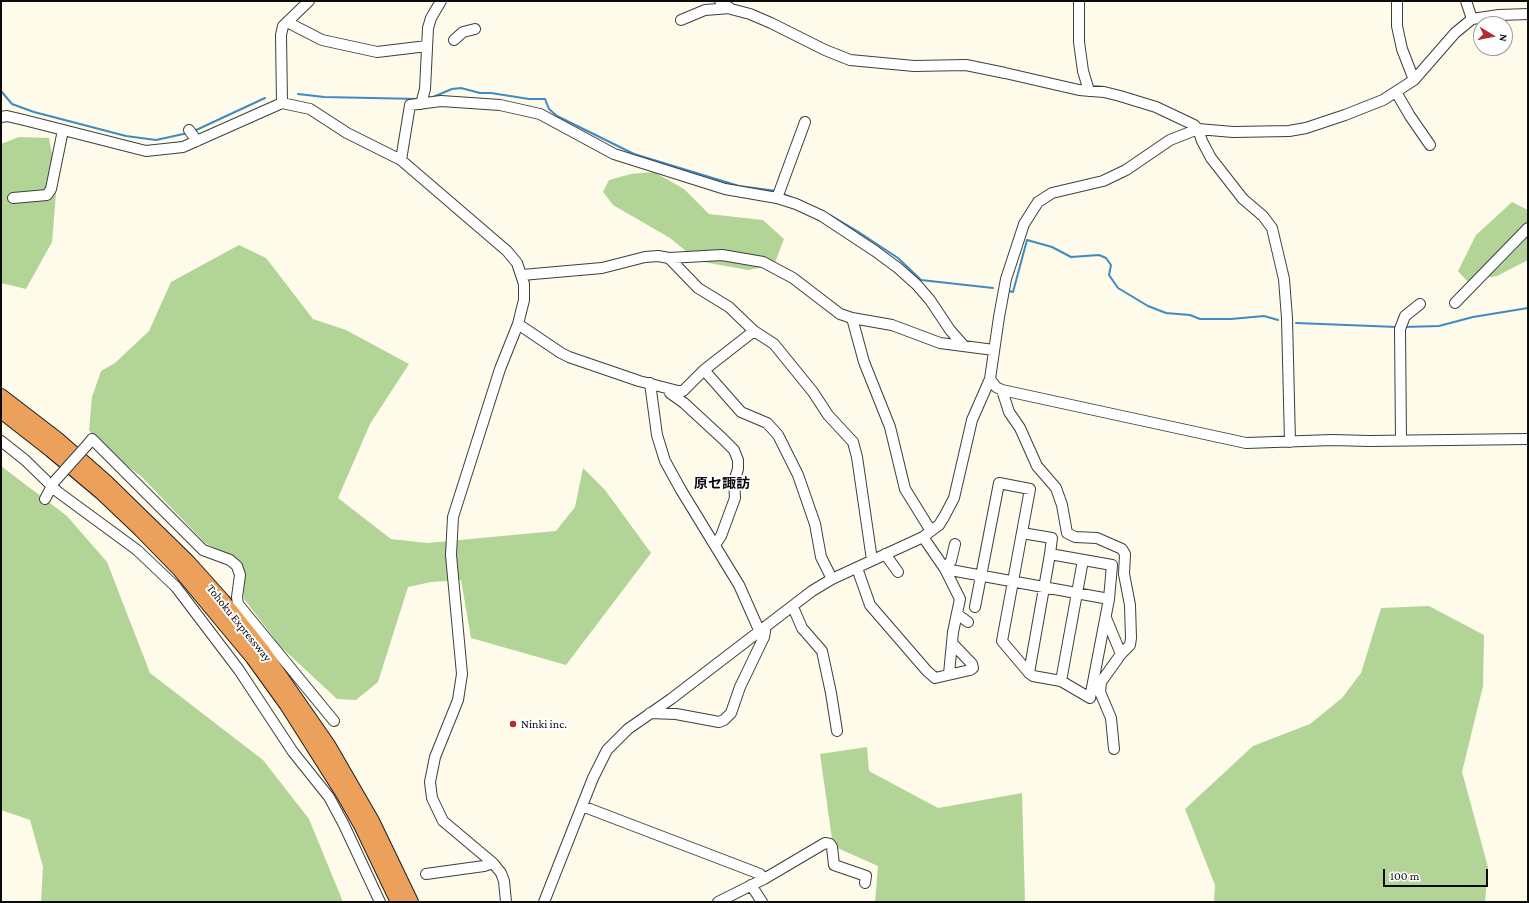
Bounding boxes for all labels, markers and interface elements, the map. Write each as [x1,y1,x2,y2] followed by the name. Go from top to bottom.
[1473,16,1513,56] north arrow
[1497,33,1510,43] text: N
[694,476,750,492] district label: 原セ諏訪
[203,581,275,665] street label: Tohoku Expressway
[521,717,567,731] place label: Ninki inc.
[508,719,518,729] marker: Ninki inc.
[1385,861,1490,887] scale bar
[1390,869,1419,883] text: 100 m

